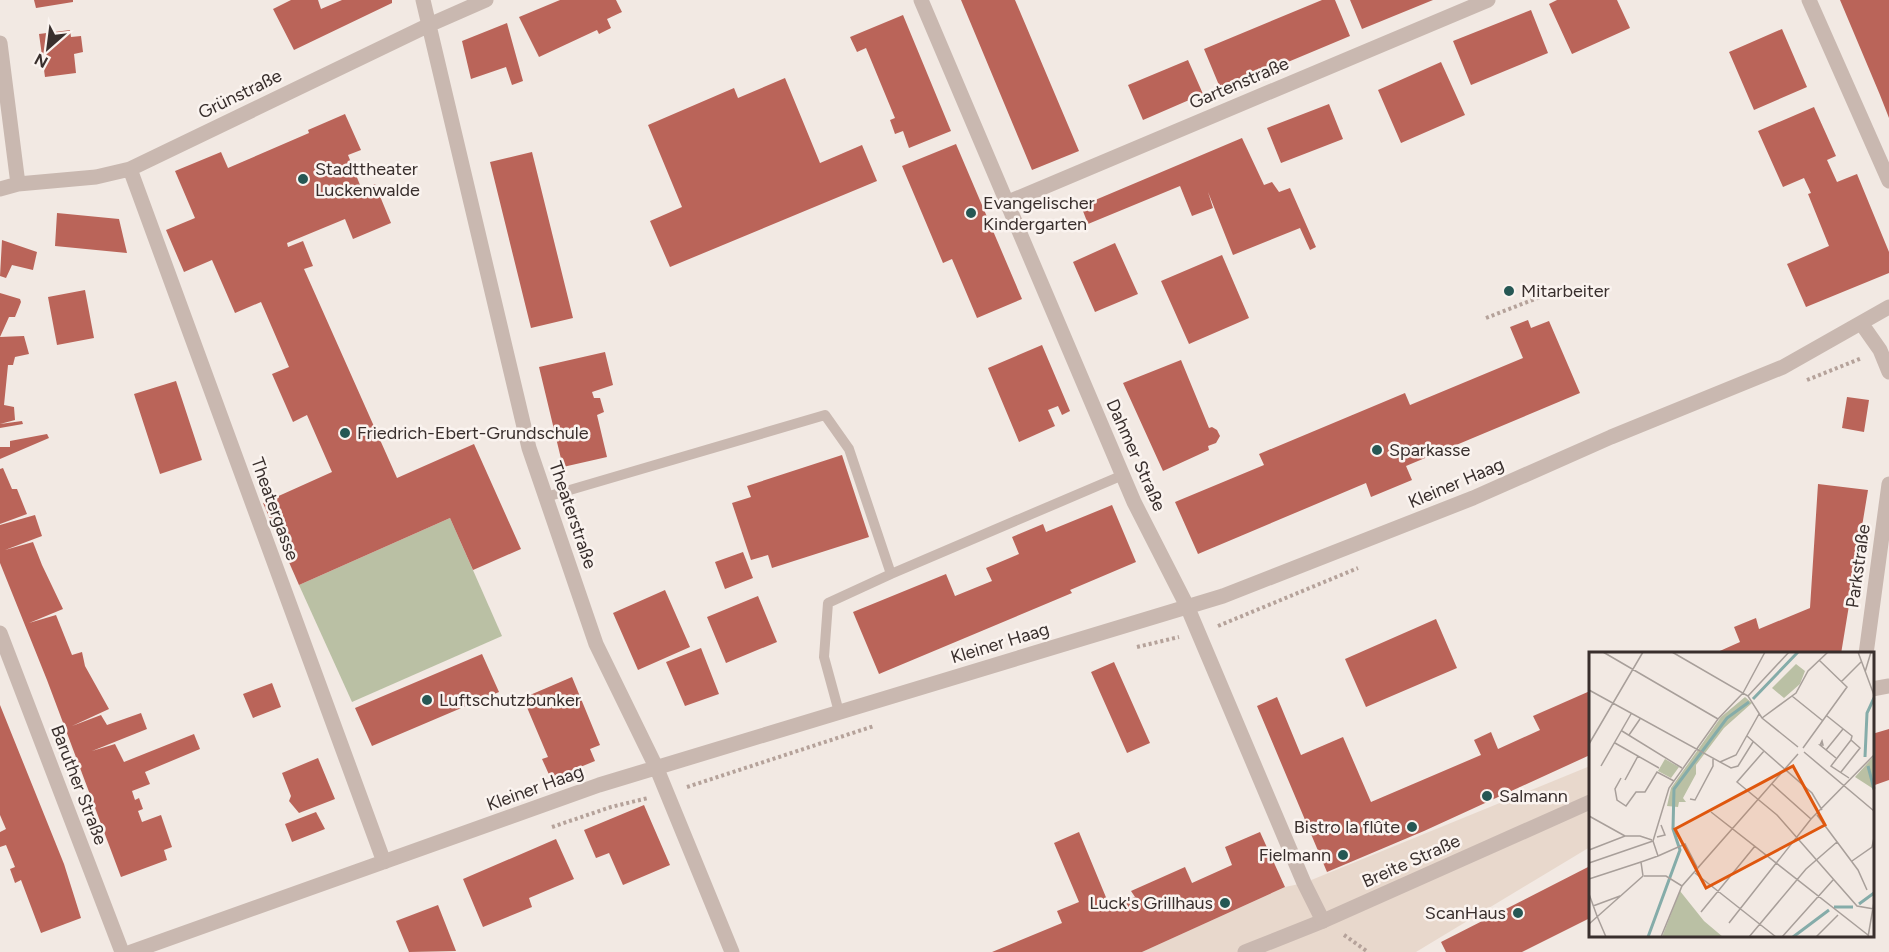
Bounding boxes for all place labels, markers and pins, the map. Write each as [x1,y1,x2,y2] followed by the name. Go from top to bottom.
[315,158,420,201] place label: Stadttheater Luckenwalde
[296,172,310,186] marker: Stadttheater Luckenwalde
[983,192,1095,235] place label: Evangelischer Kindergarten
[964,206,978,220] marker: Evangelischer Kindergarten
[1521,280,1610,302] place label: Mitarbeiter
[1502,284,1516,298] marker: Mitarbeiter
[357,422,589,444] place label: Friedrich-Ebert-Grundschule
[338,426,352,440] marker: Friedrich-Ebert-Grundschule
[1389,439,1470,461] place label: Sparkasse
[1370,443,1384,457] marker: Sparkasse
[439,689,581,711] place label: Luftschutzbunker
[420,693,434,707] marker: Luftschutzbunker
[1499,785,1568,807] place label: Salmann
[1480,789,1494,803] marker: Salmann
[1294,816,1400,838] place label: Bistro la flûte
[1405,820,1419,834] marker: Bistro la flûte
[1259,844,1331,866] place label: Fielmann
[1336,848,1350,862] marker: Fielmann
[1089,892,1213,914] place label: Luck's Grillhaus
[1218,896,1232,910] marker: Luck's Grillhaus
[1425,902,1506,924] place label: ScanHaus
[1511,906,1525,920] marker: ScanHaus

